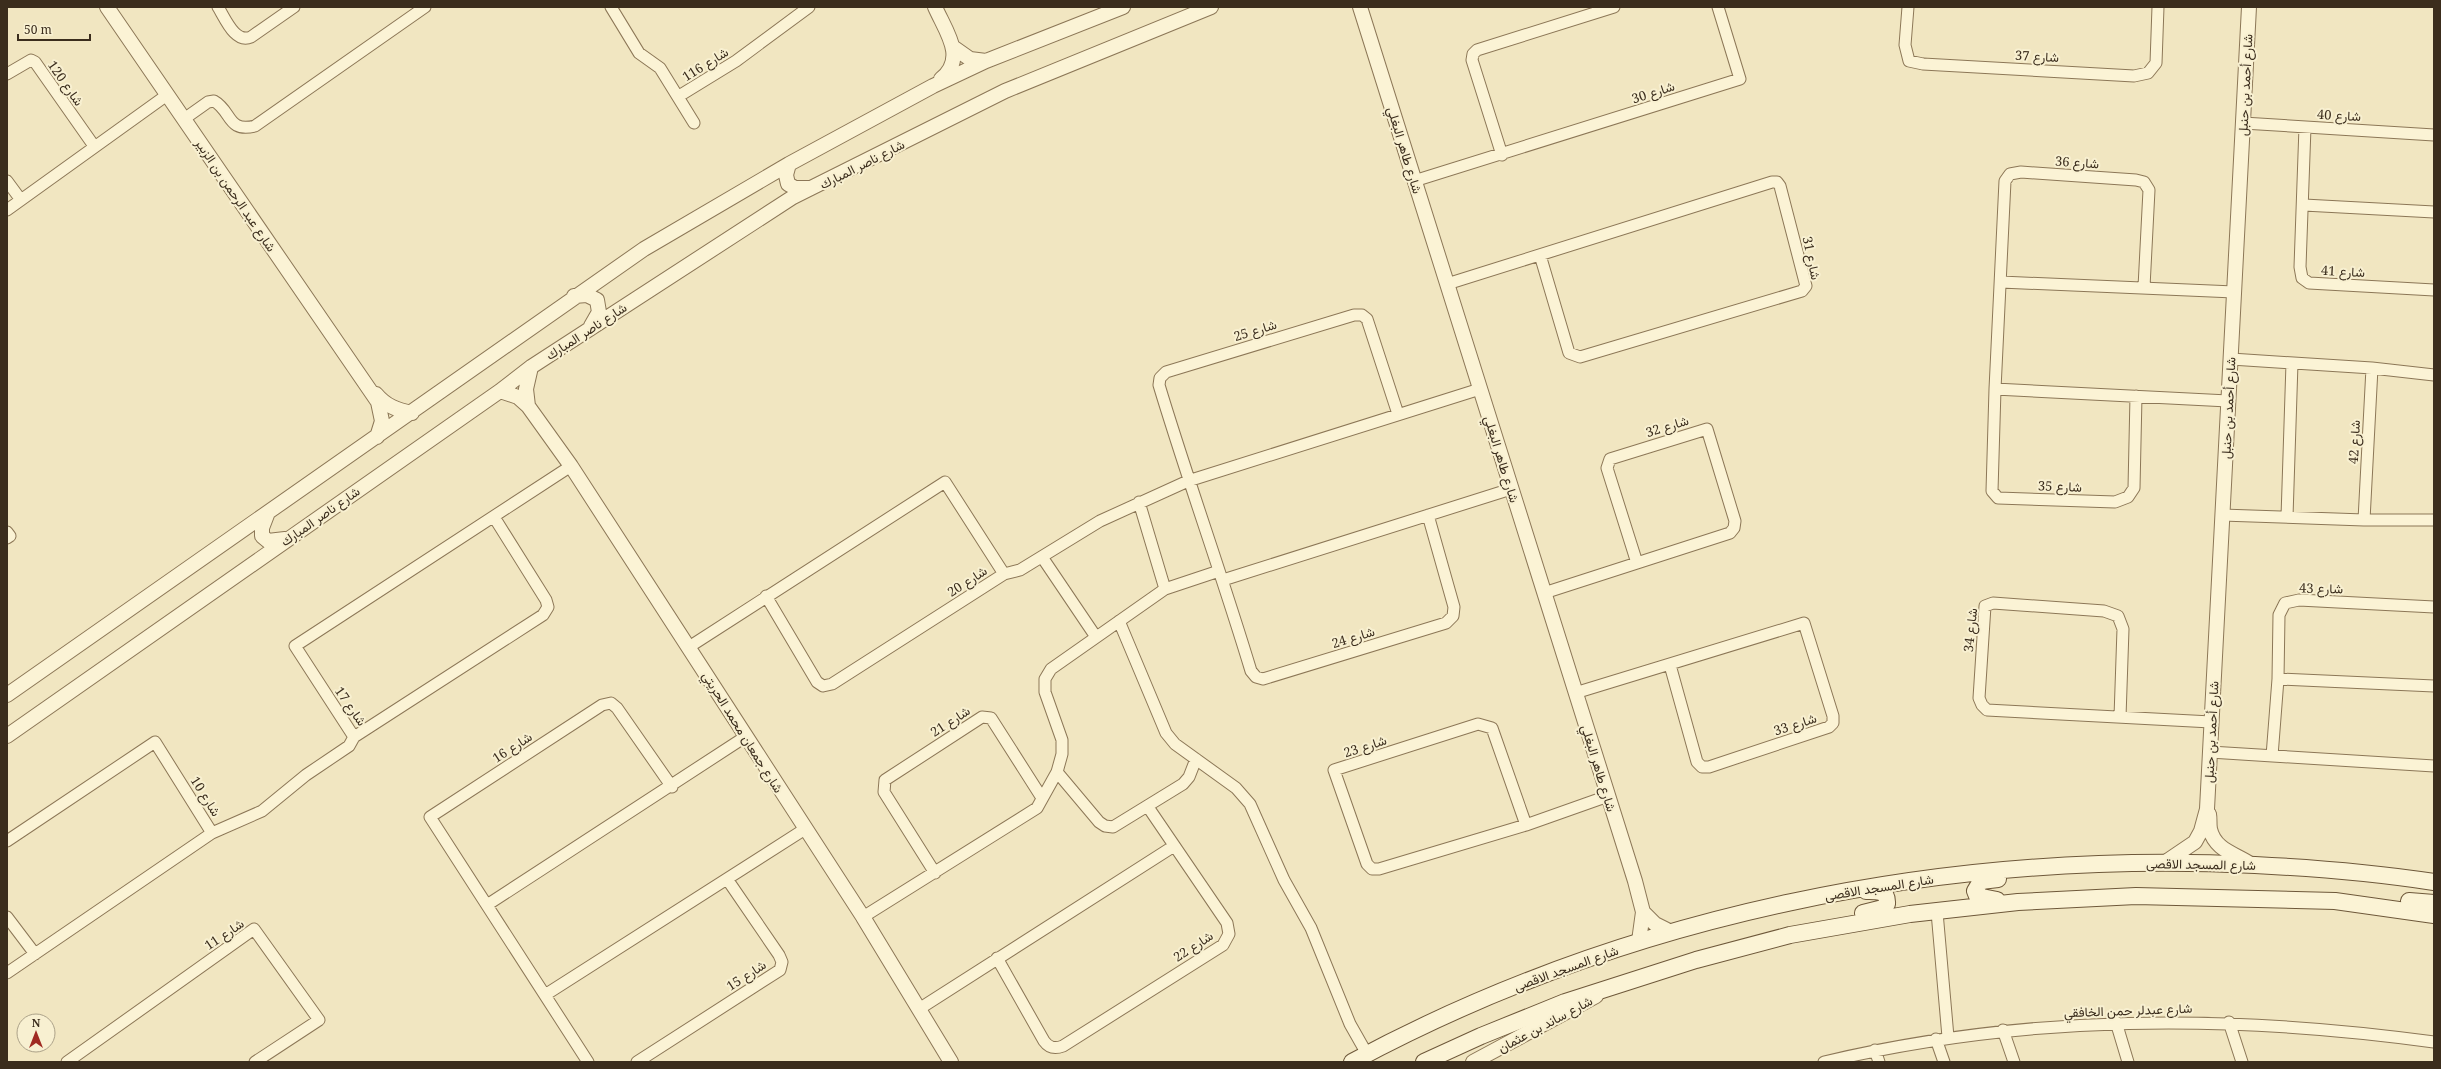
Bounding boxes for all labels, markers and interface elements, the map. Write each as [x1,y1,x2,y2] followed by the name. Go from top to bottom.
[18,16,90,42] scale bar
[24,21,52,38] text: 50 m
[2233,34,2258,136] street label: شارع أحمد بن حنبل
[678,43,732,86] street label: شارع 116
[2014,46,2059,67] street label: شارع 37
[43,57,88,110] street label: شارع 120
[1629,77,1677,108] street label: شارع 30
[1381,104,1427,196] street label: شارع طاهر البغلي
[2316,105,2361,126] street label: شارع 40
[190,134,281,256] street label: شارع عبد الرحمن بن الزبير
[816,135,908,194] street label: شارع ناصر المبارك
[2054,151,2100,174] street label: شارع 36
[1798,235,1825,282] street label: شارع 31
[2320,261,2365,282] street label: شارع 41
[542,298,630,365] street label: شارع ناصر المبارك
[1231,315,1279,346] street label: شارع 25
[2216,357,2241,459] street label: شارع أحمد بن حنبل
[1643,411,1691,442] street label: شارع 32
[1478,413,1524,505] street label: شارع طاهر البغلي
[2344,420,2365,465] street label: شارع 42
[2038,476,2082,497] street label: شارع 35
[277,482,364,551] street label: شارع ناصر المبارك
[944,561,991,601] street label: شارع 20
[2299,579,2343,598] street label: شارع 43
[1959,607,1982,653] street label: شارع 34
[1329,622,1377,653] street label: شارع 24
[697,668,788,797] street label: شارع جمعان محمد الحريتي
[2199,681,2224,783] street label: شارع أحمد بن حنبل
[330,683,371,730] street label: شارع 17
[927,701,974,741] street label: شارع 21
[1771,709,1819,740] street label: شارع 33
[1575,722,1621,814] street label: شارع طاهر البغلي
[489,727,536,767] street label: شارع 16
[1341,731,1389,762] street label: شارع 23
[186,773,225,820] street label: شارع 10
[2146,854,2256,875] street label: شارع المسجد الاقصى
[1823,870,1935,905] street label: شارع المسجد الاقصى
[201,914,248,955] street label: شارع 11
[1170,926,1217,966] street label: شارع 22
[1511,941,1621,996] street label: شارع المسجد الاقصى
[723,955,770,995] street label: شارع 15
[1494,991,1596,1057] street label: شارع ساند بن عثمان
[2063,999,2193,1023] street label: شارع عبدلر حمن الخافقي
[16,1013,56,1053] north arrow
[32,1015,41,1030] text: N

